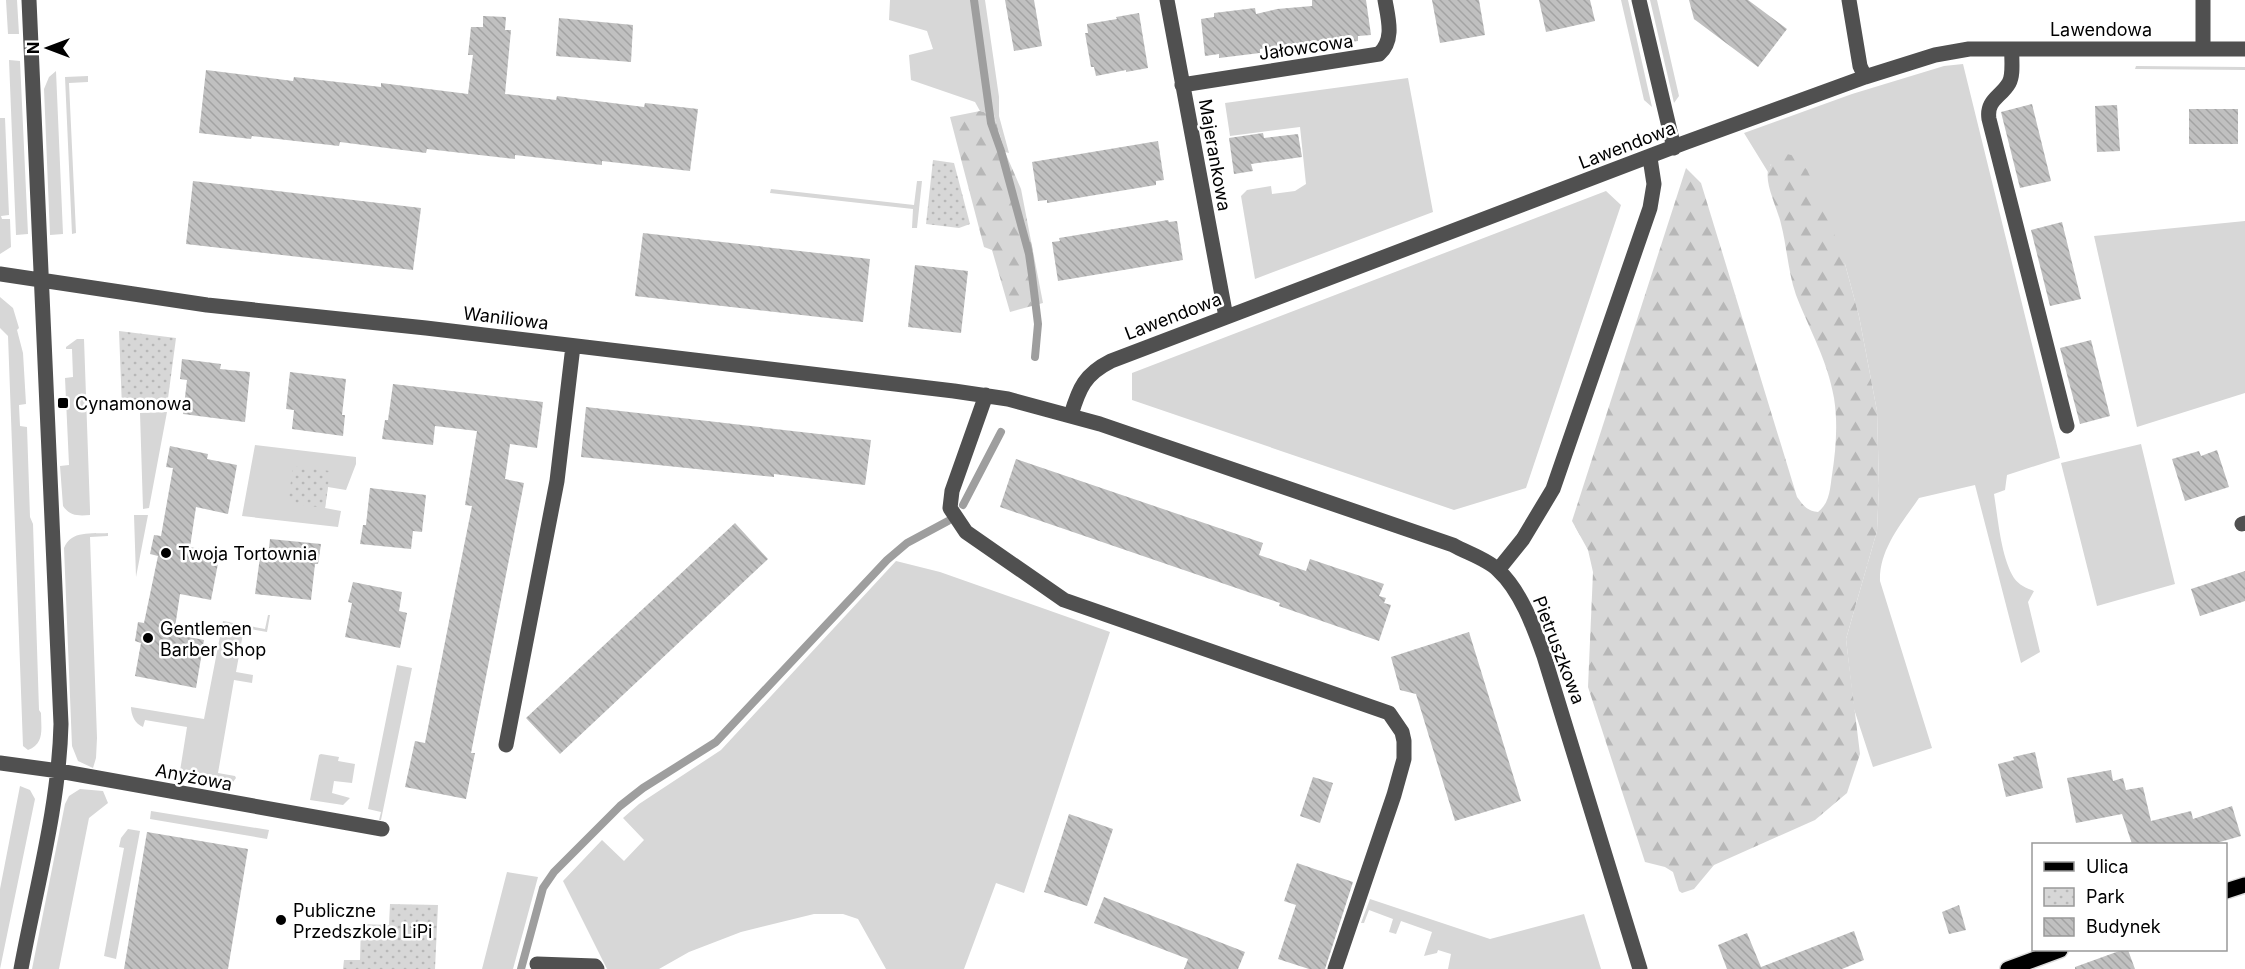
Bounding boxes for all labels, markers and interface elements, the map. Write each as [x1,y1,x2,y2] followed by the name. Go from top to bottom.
[18,18,78,78] north arrow
[2050,19,2152,40] street label: Lawendowa
[1257,30,1355,64] street label: Jałowcowa
[23,42,43,54] text: N
[1195,97,1235,213] street label: Majerankowa
[1576,117,1678,173] street label: Lawendowa
[1122,288,1224,344] street label: Lawendowa
[462,302,550,334] street label: Waniliowa
[75,393,192,414] place label: Cynamonowa
[56,396,70,410] marker: Cynamonowa
[178,543,317,564] place label: Twoja Tortownia
[159,546,173,560] marker: Twoja Tortownia
[1529,593,1589,707] street label: Pietruszkowa
[160,618,266,660] place label: Gentlemen Barber Shop
[141,631,155,645] marker: Gentlemen Barber Shop
[154,759,234,795] street label: Anyżowa
[2032,843,2227,951] legend
[2086,856,2129,877] text: Ulica
[2086,886,2125,907] text: Park
[293,900,432,942] place label: Publiczne Przedszkole LiPi
[274,913,288,927] marker: Publiczne Przedszkole LiPi
[2086,916,2161,937] text: Budynek

